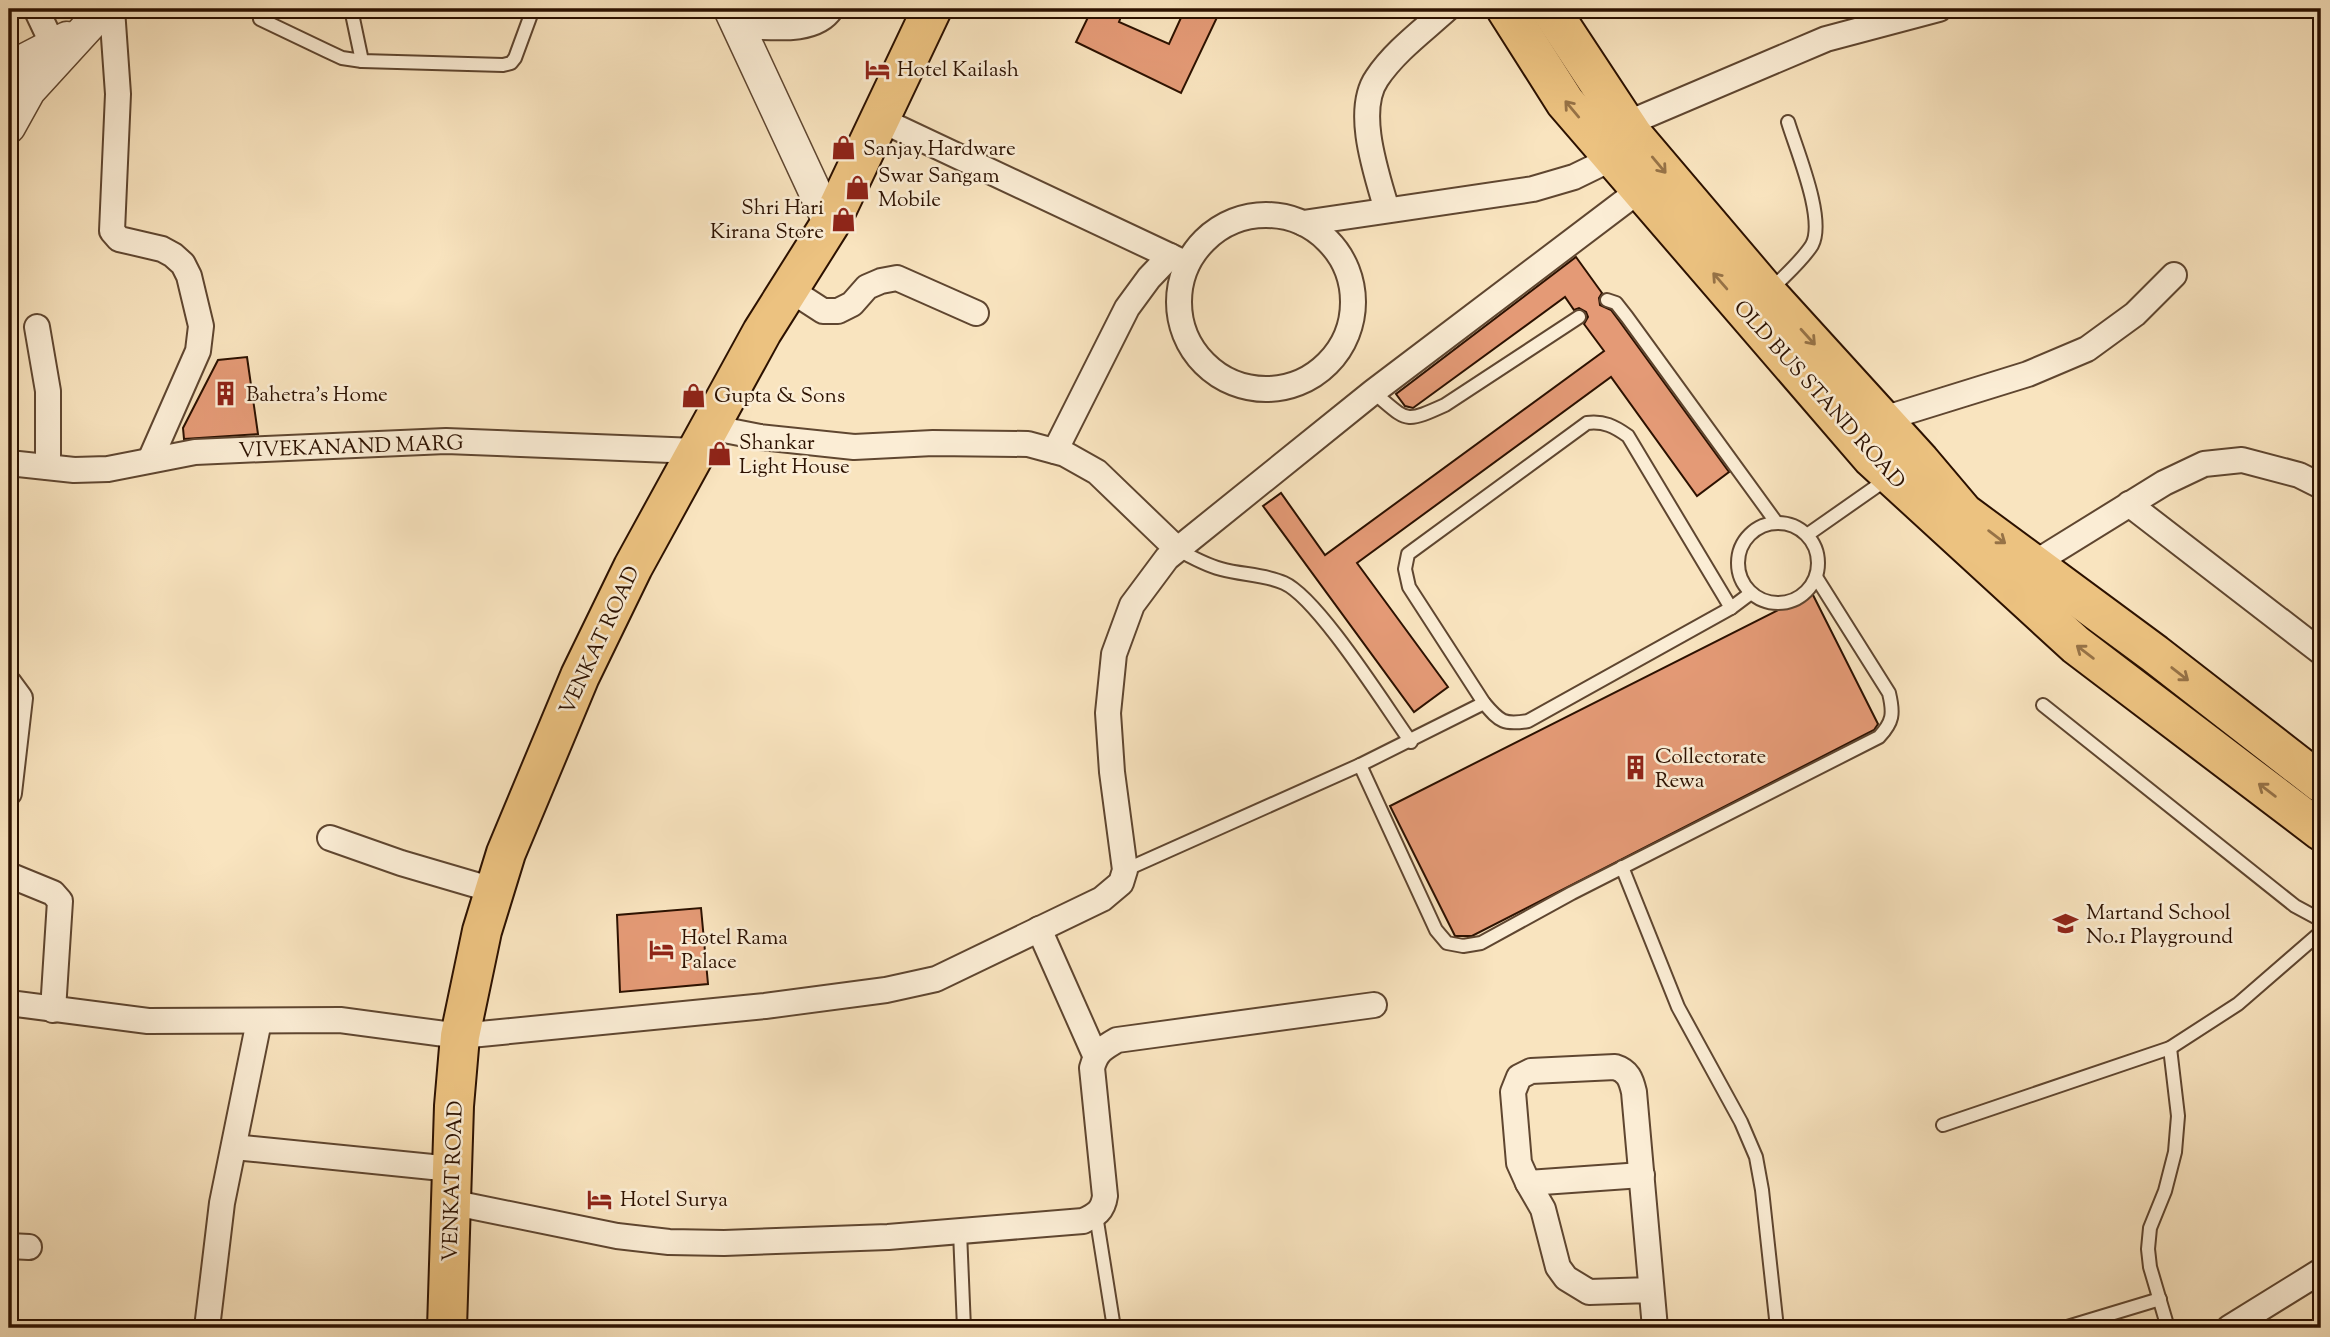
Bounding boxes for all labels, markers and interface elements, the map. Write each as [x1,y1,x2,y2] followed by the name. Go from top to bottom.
[863,55,891,83] hotel icon: Hotel Kailash
[897,56,1019,86] place label: Hotel Kailash
[1564,101,1579,119] one-way arrow
[829,134,857,162] shop icon: Sanjay Hardware
[863,135,1016,165] place label: Sanjay Hardware
[1651,156,1667,174] one-way arrow
[878,162,1000,216] place label: Swar Sangam Mobile
[844,173,872,201] shop icon: Swar Sangam Mobile
[710,194,824,248] place label: Shri Hari Kirana Store
[830,205,858,233] shop icon: Shri Hari Kirana Store
[1713,273,1728,291] one-way arrow
[1726,294,1911,496] street label: OLD BUS STAND ROAD
[1799,328,1816,345] one-way arrow
[212,380,240,408] building icon: Bahetra's Home
[246,381,388,411] place label: Bahetra's Home
[680,381,708,409] shop icon: Gupta & Sons
[714,382,845,412] place label: Gupta & Sons
[238,429,464,467] street label: VIVEKANAND MARG
[739,429,850,483] place label: Shankar Light House
[705,440,733,468] shop icon: Shankar Light House
[1987,530,2006,545] one-way arrow
[553,562,648,720] street label: VENKAT ROAD
[2077,645,2095,660] one-way arrow
[2170,666,2188,681] one-way arrow
[1655,743,1766,797] place label: Collectorate Rewa
[1621,754,1649,782] building icon: Collectorate Rewa
[2258,782,2277,797] one-way arrow
[2086,899,2233,953] place label: Martand School No.1 Playground
[2052,910,2080,938] school or university icon: Martand School No.1 Playground
[681,924,788,978] place label: Hotel Rama Palace
[647,935,675,963] hotel icon: Hotel Rama Palace
[436,1100,472,1262] street label: VENKAT ROAD
[586,1185,614,1213] hotel icon: Hotel Surya
[620,1186,728,1216] place label: Hotel Surya

